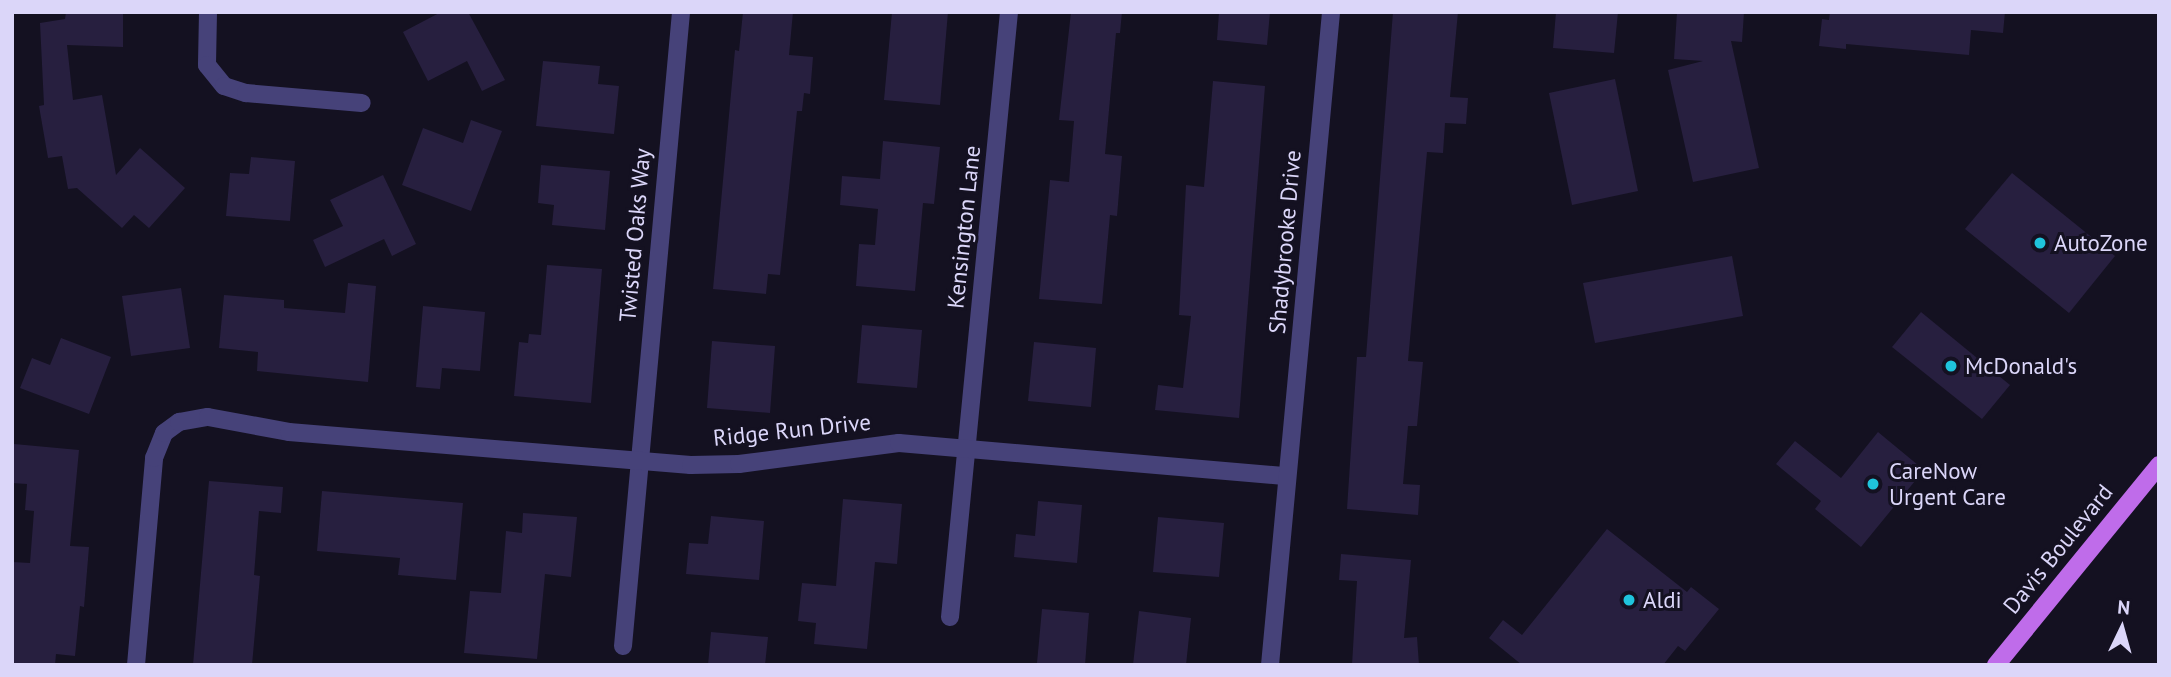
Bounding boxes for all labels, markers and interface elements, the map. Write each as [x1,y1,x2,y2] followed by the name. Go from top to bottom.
[942,144,986,310] street label: Kensington Lane
[614,147,656,323] street label: Twisted Oaks Way
[1263,149,1307,335] street label: Shadybrooke Drive
[2054,229,2148,257] place label: AutoZone
[2032,235,2048,251] marker: AutoZone
[1965,352,2077,380] place label: McDonald's
[1943,358,1959,374] marker: McDonald's
[712,408,872,452] street label: Ridge Run Drive
[1889,457,2006,511] place label: CareNow Urgent Care
[1863,474,1883,494] marker: CareNow Urgent Care
[1997,479,2119,619] street label: Davis Boulevard
[1643,586,1682,614] place label: Aldi
[1621,592,1637,608] marker: Aldi
[2087,593,2157,663] north arrow
[2117,595,2131,620] text: N

